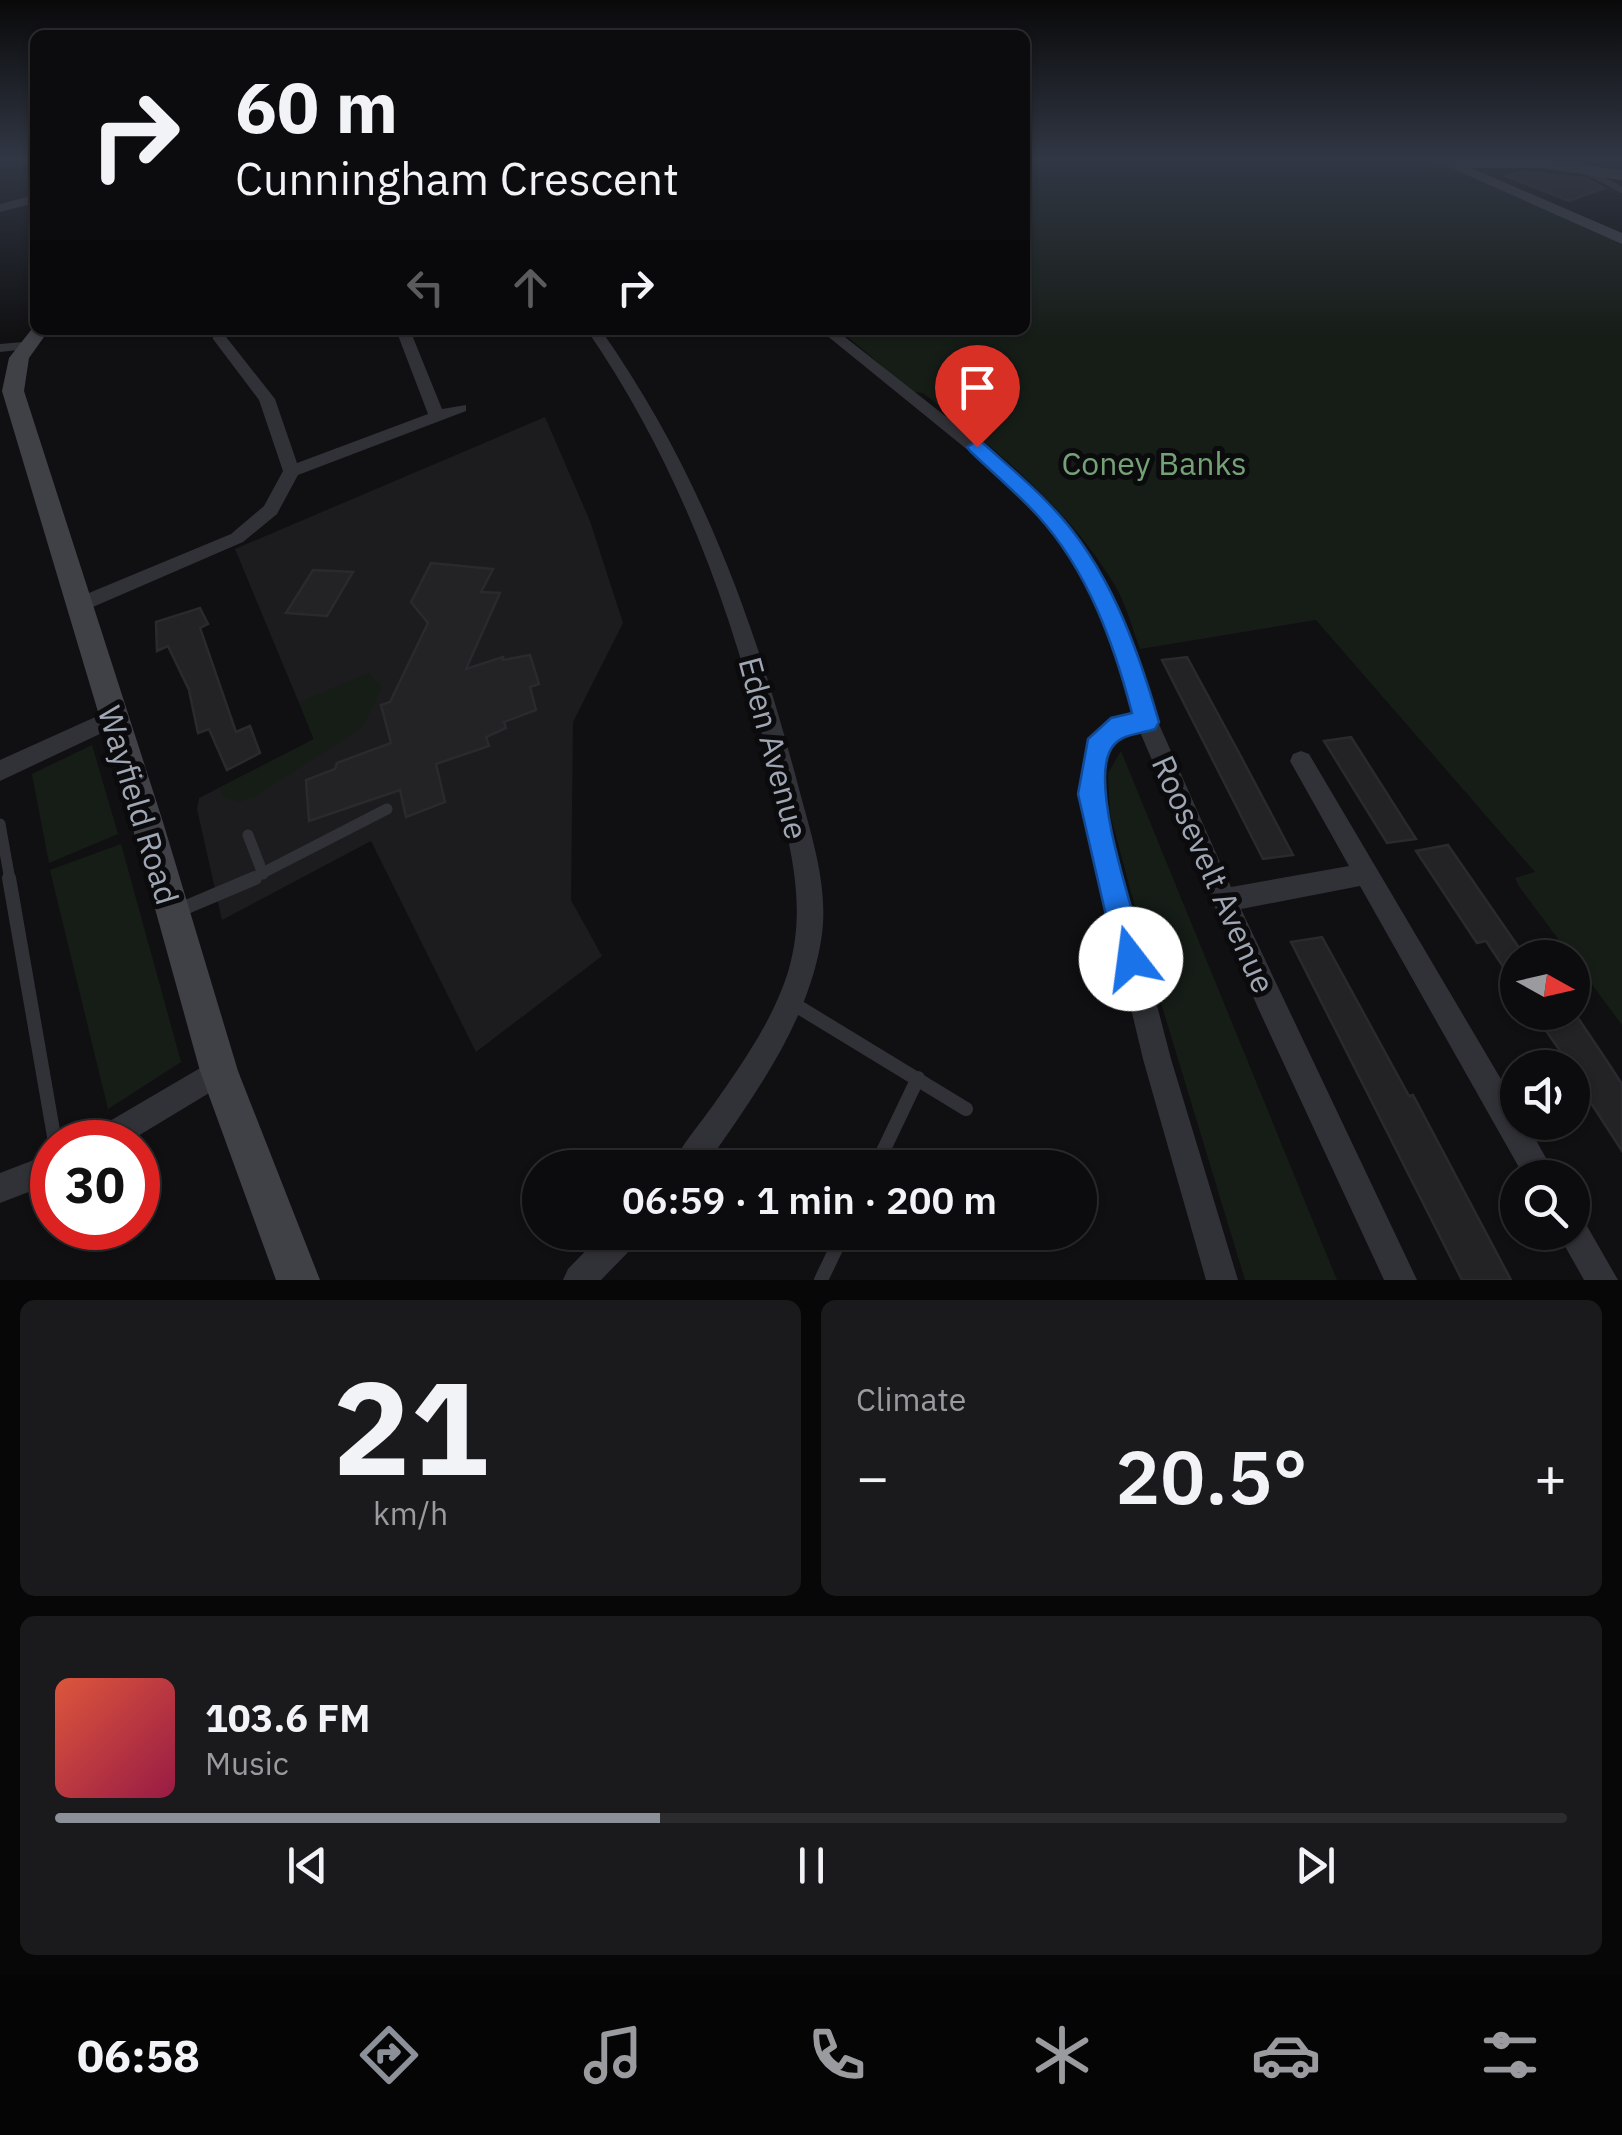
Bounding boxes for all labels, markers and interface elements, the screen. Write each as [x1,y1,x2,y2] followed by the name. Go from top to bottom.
[235,61,398,152] text: 60 m
[70,70,200,200] icon: right
[235,149,679,207] text: Cunningham Crescent
[398,260,453,315] icon: left
[503,260,558,315] icon: ahead
[608,260,663,315] icon: right
[935,345,1020,448] pin
[950,360,1005,415] icon: arrive
[1061,442,1247,484] park label: Coney Banks
[730,652,818,844] street label: Eden Avenue
[89,701,189,909] street label: Wayfield Road
[1143,749,1285,999] street label: Roosevelt Avenue
[1079,907,1183,1011] position arrow
[1500,940,1590,1030] north arrow
[1500,940,1590,1250] map controls
[1500,1050,1590,1140] button: sound
[30,1120,160,1250] speed limit sign: 30
[1500,1160,1590,1250] button: search
[622,1175,997,1224] text: 06:59 · 1 min · 200 m
[332,1342,489,1511] text: 21
[856,1378,966,1420] text: Climate
[1115,1427,1308,1525] text: 20.5°
[856,1441,889,1512] text: −
[1534,1441,1567,1512] text: +
[373,1492,448,1534] text: km/h
[205,1693,370,1742] text: 103.6 FM
[205,1742,289,1784] text: Music
[280,1838,335,1893] icon: previous
[784,1838,839,1893] icon: pause
[1288,1838,1343,1893] icon: next
[354,2020,424,2090] icon: directions
[578,2020,648,2090] icon: music
[802,2020,872,2090] icon: phone
[1027,2020,1097,2090] icon: climate
[1251,2020,1321,2090] icon: car
[1475,2020,1545,2090] icon: filters
[77,2026,200,2084] text: 06:58

